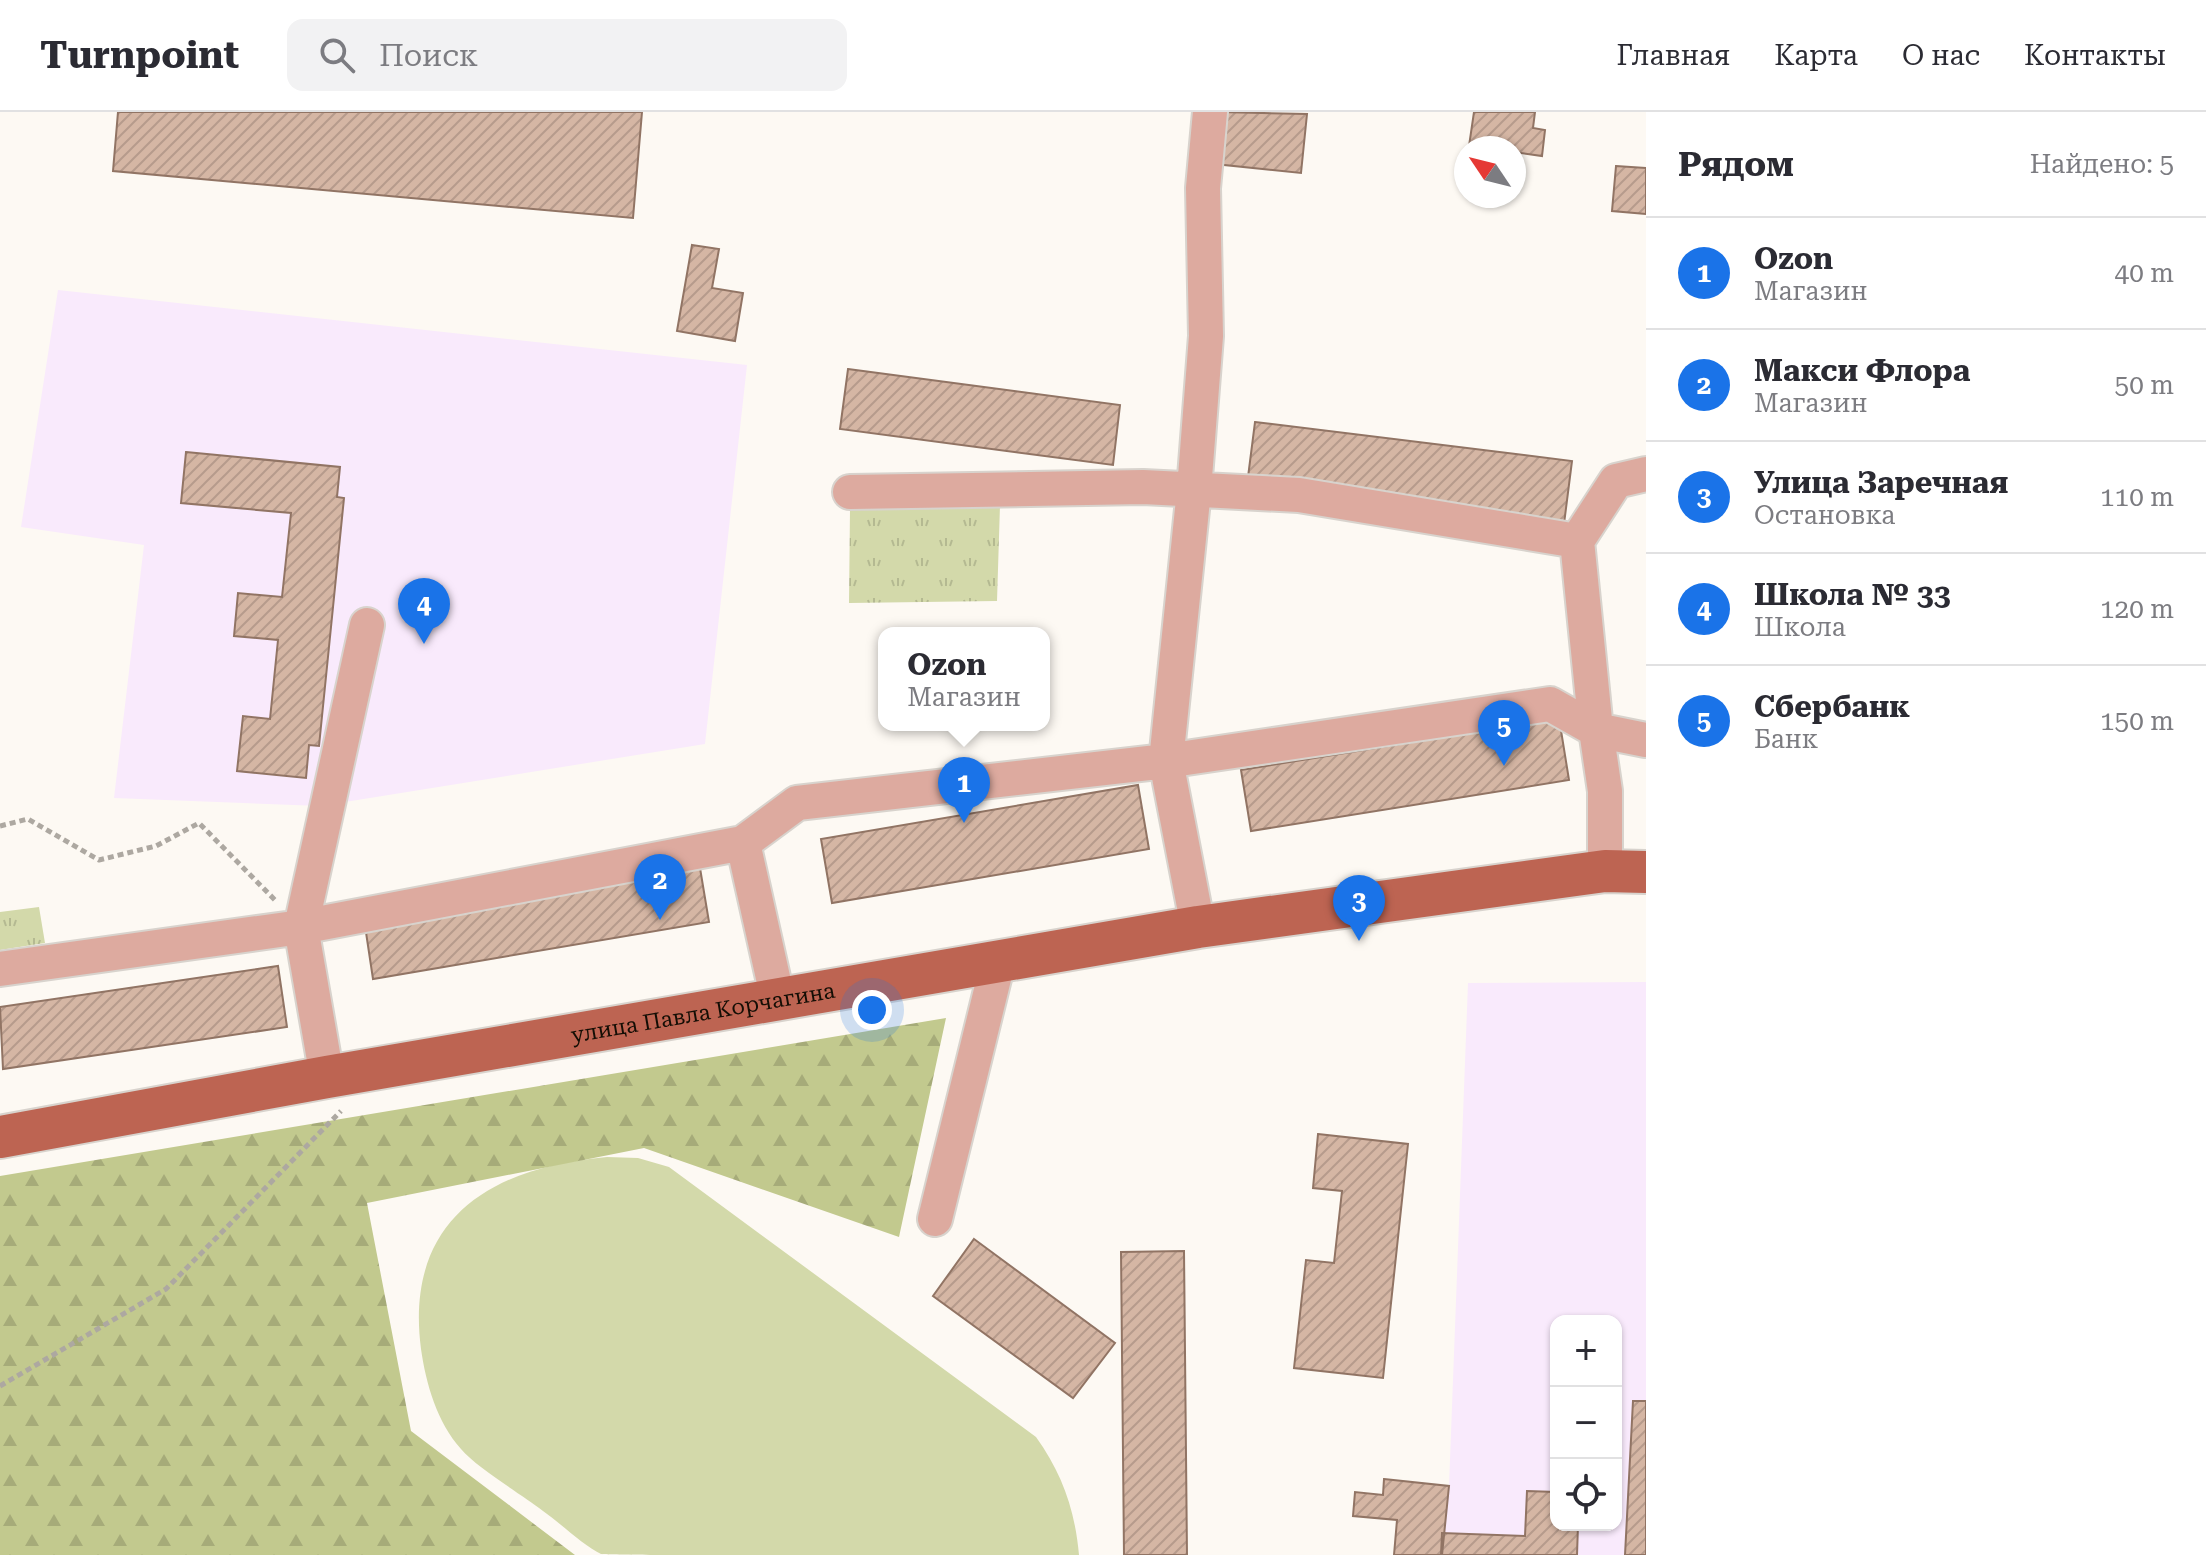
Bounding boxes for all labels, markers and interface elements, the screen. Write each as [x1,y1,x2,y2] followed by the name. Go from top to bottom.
[287,19,847,91] search box
[40,33,239,77] text: Turnpoint
[315,33,359,77] icon: search
[379,38,478,73] text: Поиск
[1616,39,1730,72] text: Главная
[1774,39,1858,72] text: Карта
[1902,39,1980,72] text: О нас
[2024,39,2166,72] text: Контакты
[1454,136,1526,208] north arrow
[1678,144,1794,184] text: Рядом
[2030,149,2174,179] text: Найдено: 5
[1754,241,1833,276] text: Ozon
[1697,258,1711,288] text: 1
[2115,258,2174,288] text: 40 m
[1754,276,1867,306] text: Магазин
[1754,353,1970,388] text: Макси Флора
[1697,370,1711,400] text: 2
[2115,370,2174,400] text: 50 m
[1754,388,1867,418] text: Магазин
[1754,465,2008,500] text: Улица Заречная
[1697,482,1711,512] text: 3
[2100,482,2174,512] text: 110 m
[1754,500,1895,530] text: Остановка
[1754,577,1950,612] text: Школа № 33
[398,578,450,644] pin: 4
[1697,594,1711,624] text: 4
[2100,594,2174,624] text: 120 m
[1754,612,1846,642] text: Школа
[878,627,1050,731] popup
[907,647,986,682] text: Ozon
[907,682,1021,712] text: Магазин
[1754,689,1910,724] text: Сбербанк
[1478,700,1530,766] pin: 5
[1697,706,1711,736] text: 5
[2100,706,2174,736] text: 150 m
[1754,724,1818,754] text: Банк
[938,757,990,823] pin: 1
[634,854,686,920] pin: 2
[1333,875,1385,941] pin: 3
[569,977,837,1047] street label: улица Павла Корчагина
[852,990,892,1030] your location
[1550,1315,1622,1531] map controls
[1550,1315,1622,1387] button: +
[1550,1387,1622,1459] button: −
[1550,1459,1622,1531] button: locate

